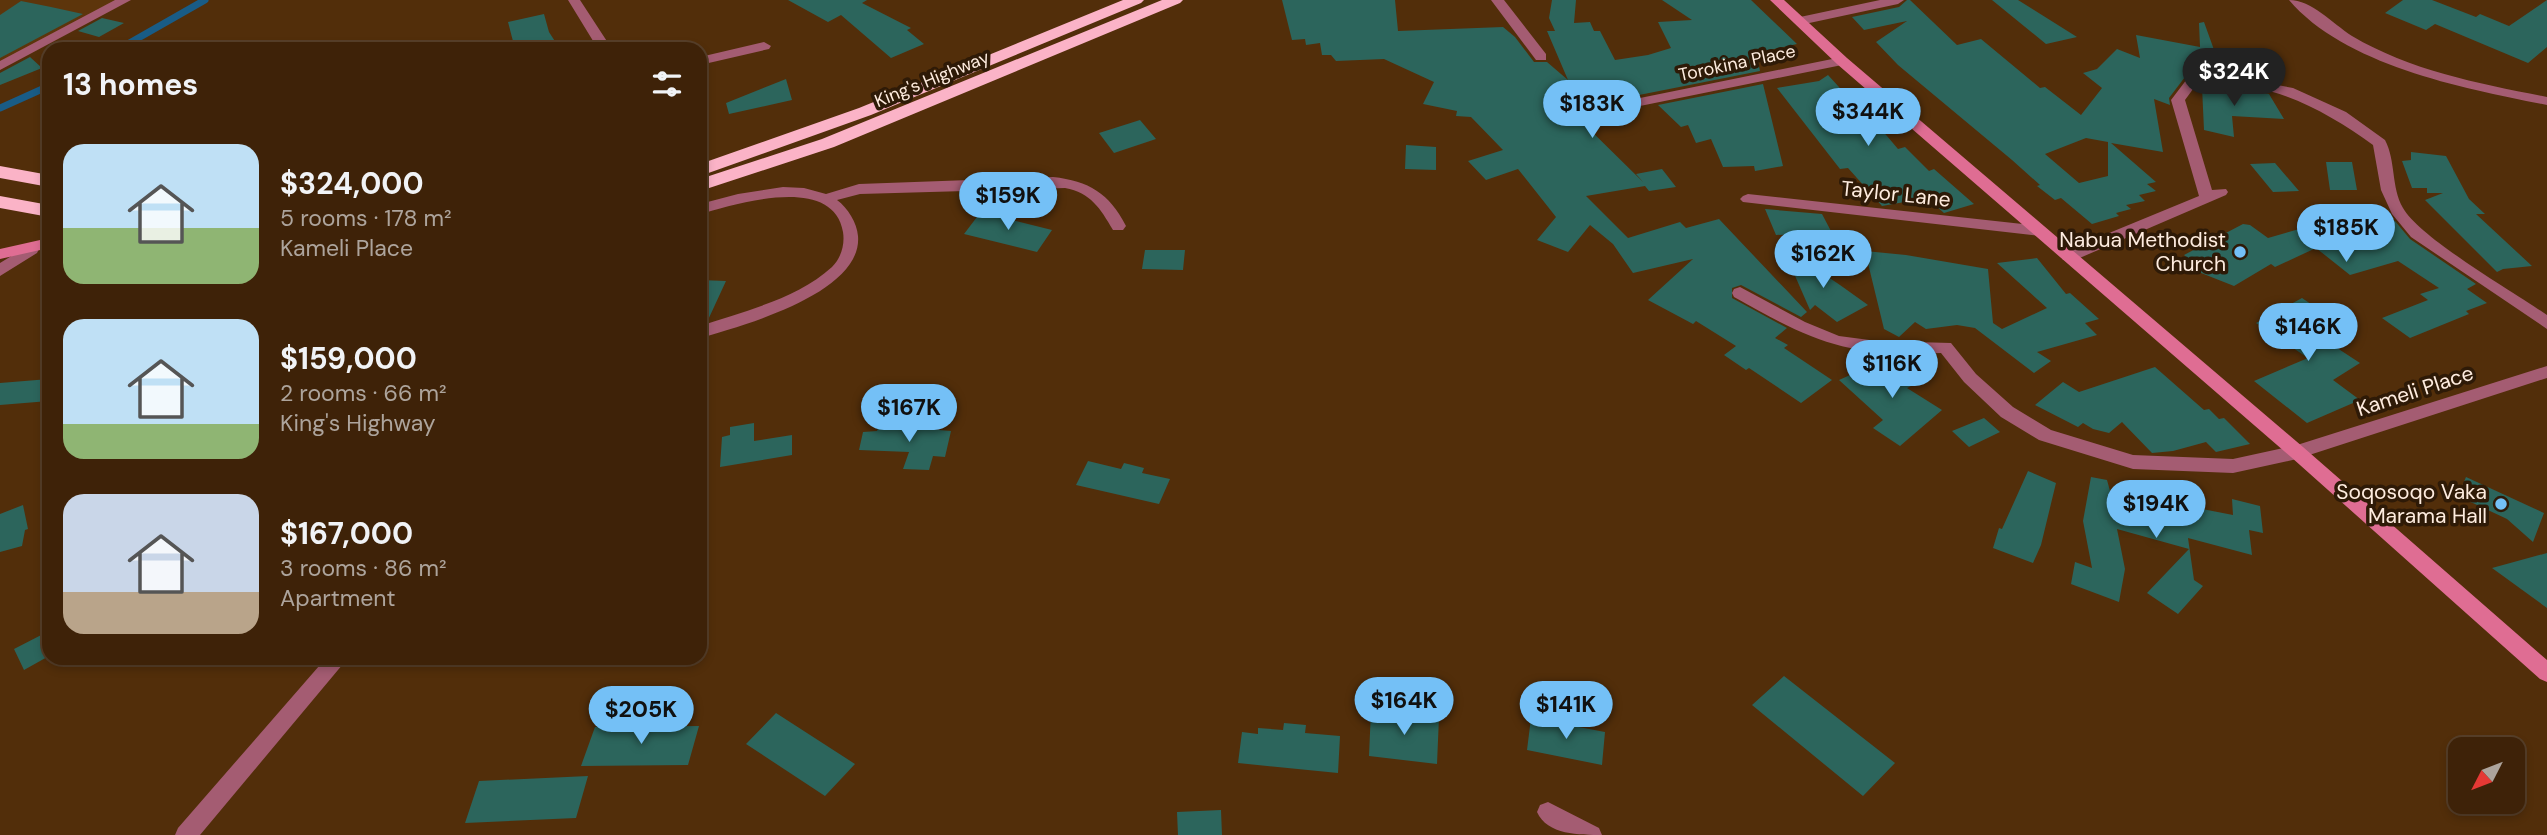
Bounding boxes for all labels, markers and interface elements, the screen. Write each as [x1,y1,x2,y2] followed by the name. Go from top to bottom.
[1676,39,1798,87] street label: Torokina Place
[871,45,993,113] street label: King's Highway
[2185,48,2283,108] pin: $324K
[2199,56,2269,86] text: $324K
[63,65,198,104] text: 13 homes
[648,65,686,103] icon: filters
[1543,80,1641,140] pin: $183K
[1559,88,1625,118] text: $183K
[1819,88,1917,148] pin: $344K
[1832,96,1904,126] text: $344K
[280,164,424,203] text: $324,000
[119,172,203,256] icon: home
[959,173,1057,232] pin: $159K
[1840,174,1952,214] street label: Taylor Lane
[975,180,1041,210] text: $159K
[280,203,452,233] text: 5 rooms · 178 m²
[2297,204,2395,264] pin: $185K
[2313,212,2379,242] text: $185K
[2059,226,2226,278] place label: Nabua Methodist Church
[1774,230,1872,290] pin: $162K
[280,233,413,263] text: Kameli Place
[1791,238,1855,268] text: $162K
[2232,244,2248,260] marker: Nabua Methodist Church
[2259,304,2357,363] pin: $146K
[2275,311,2341,341] text: $146K
[280,339,417,378] text: $159,000
[1843,340,1941,400] pin: $116K
[119,347,203,431] icon: home
[1862,348,1922,378] text: $116K
[2353,359,2477,423] street label: Kameli Place
[280,378,447,408] text: 2 rooms · 66 m²
[860,384,958,444] pin: $167K
[877,392,941,422] text: $167K
[280,408,436,438] text: King's Highway
[2336,478,2487,530] place label: Soqosoqo Vaka Marama Hall
[2107,480,2205,540] pin: $194K
[2123,488,2189,518] text: $194K
[2493,496,2509,512] marker: Soqosoqo Vaka Marama Hall
[280,514,413,553] text: $167,000
[119,522,203,606] icon: home
[280,553,447,583] text: 3 rooms · 86 m²
[280,583,395,613] text: Apartment
[1355,678,1453,737] pin: $164K
[1517,682,1615,741] pin: $141K
[1371,685,1437,715] text: $164K
[592,686,690,746] pin: $205K
[1536,689,1596,719] text: $141K
[605,694,677,724] text: $205K
[2448,737,2525,814] north arrow
[2448,737,2525,814] map controls

